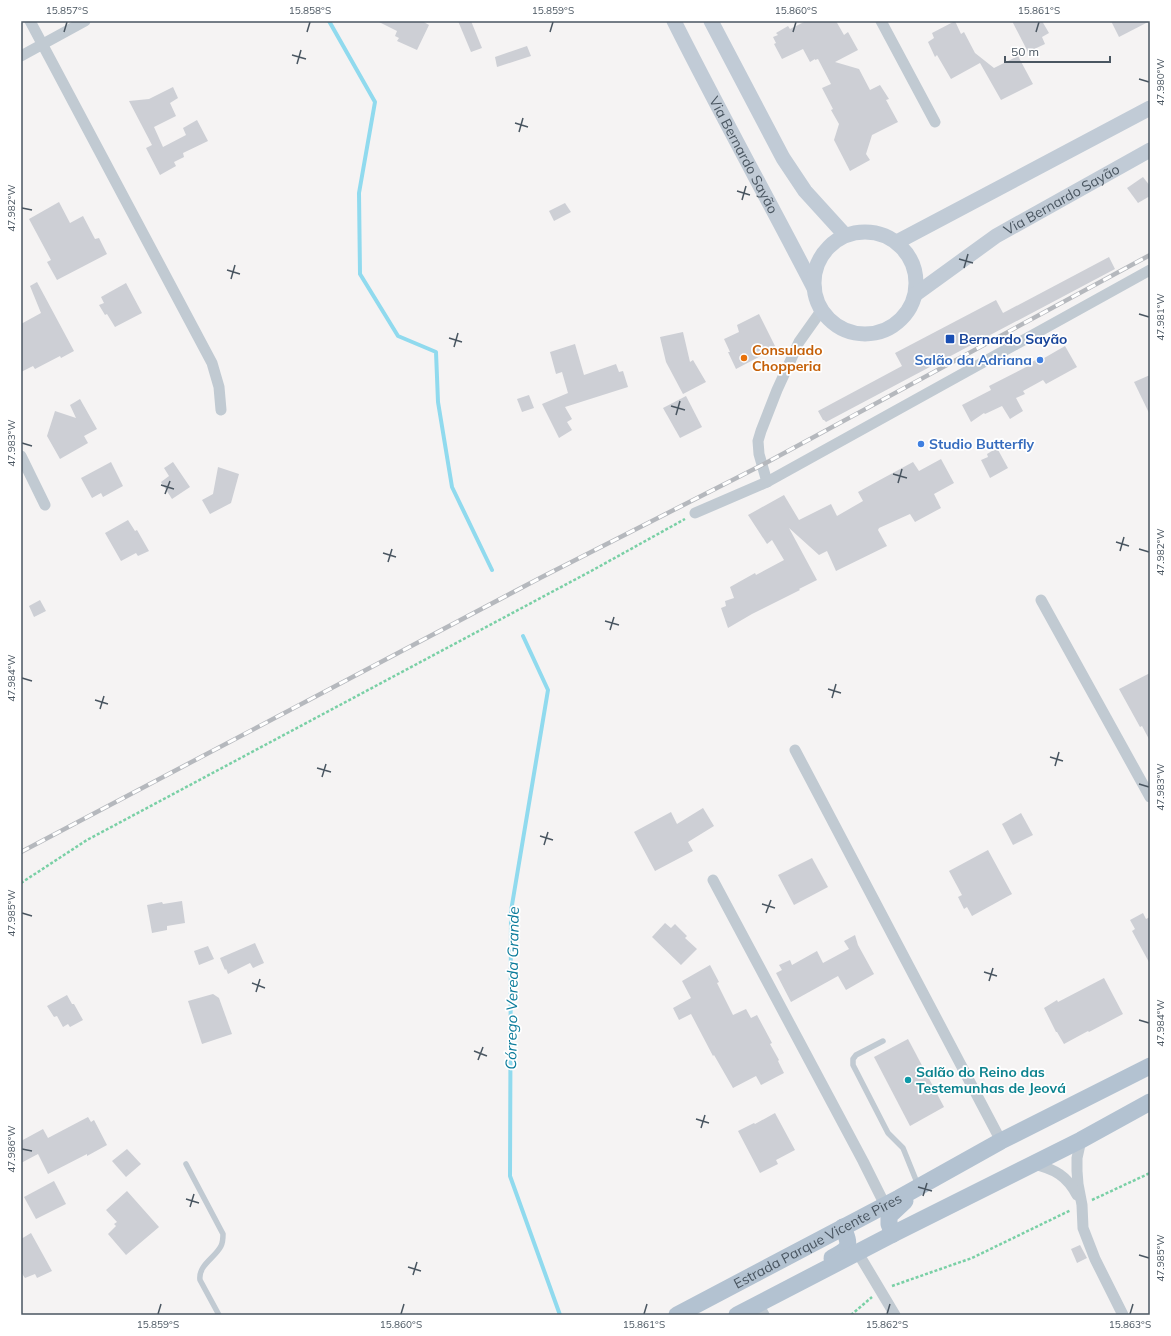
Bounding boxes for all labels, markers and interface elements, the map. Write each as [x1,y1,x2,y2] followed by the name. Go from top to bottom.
[46,4,88,17] text: 15.857°S
[289,4,331,17] text: 15.858°S
[532,4,574,17] text: 15.859°S
[775,4,817,17] text: 15.860°S
[1018,4,1060,17] text: 15.861°S
[1005,38,1110,64] scale bar
[1011,44,1039,59] text: 50 m
[1154,58,1167,106] text: 47.980°W
[705,93,782,217] street label: Via Bernardo Sayão
[1000,160,1123,239] street label: Via Bernardo Sayão
[5,184,18,232] text: 47.982°W
[1154,293,1167,341] text: 47.981°W
[959,330,1067,348] place label: Bernardo Sayão
[944,333,956,345] marker: Bernardo Sayão
[752,341,823,375] place label: Consulado Chopperia
[915,351,1032,369] place label: Salão da Adriana
[739,353,749,363] marker: Consulado Chopperia
[1035,355,1045,365] marker: Salão da Adriana
[5,419,18,467] text: 47.983°W
[929,435,1035,453] place label: Studio Butterfly
[916,439,926,449] marker: Studio Butterfly
[1154,528,1167,576] text: 47.982°W
[5,654,18,702] text: 47.984°W
[1154,763,1167,811] text: 47.983°W
[5,889,18,937] text: 47.985°W
[501,906,523,1070] water label: Córrego Vereda Grande
[1154,999,1167,1047] text: 47.984°W
[916,1063,1066,1097] place label: Salão do Reino das Testemunhas de Jeová
[903,1075,913,1085] marker: Salão do Reino das Testemunhas de Jeová
[5,1125,18,1173] text: 47.986°W
[730,1189,905,1293] street label: Estrada Parque Vicente Pires
[1154,1234,1167,1282] text: 47.985°W
[137,1318,179,1331] text: 15.859°S
[380,1318,422,1331] text: 15.860°S
[623,1318,665,1331] text: 15.861°S
[866,1318,908,1331] text: 15.862°S
[1109,1318,1151,1331] text: 15.863°S

